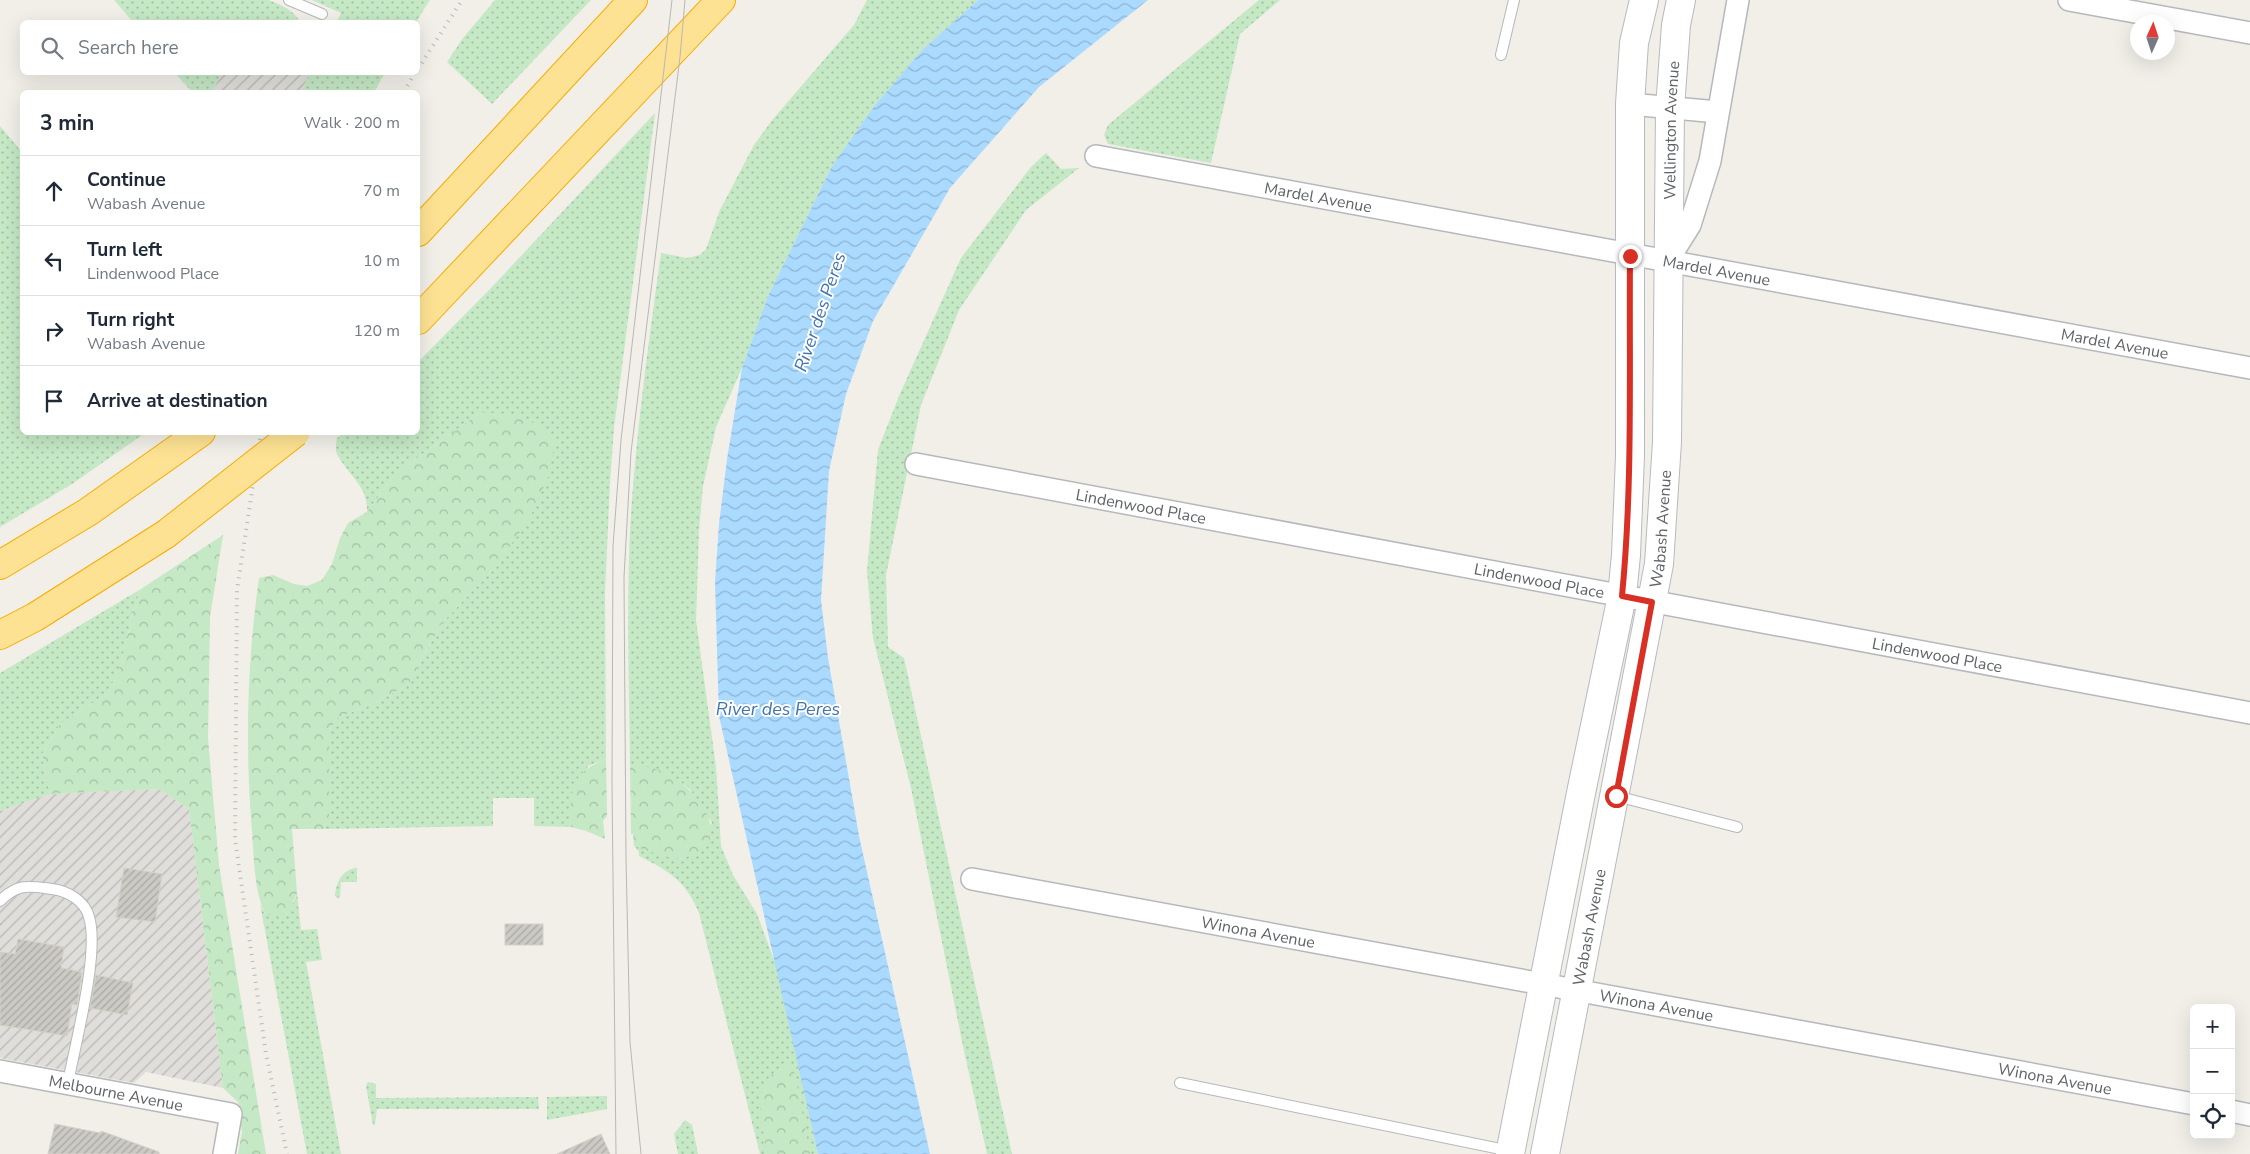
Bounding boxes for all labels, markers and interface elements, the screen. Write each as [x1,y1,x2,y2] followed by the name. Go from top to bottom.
[2130,15,2175,60] north arrow
[20,20,420,75] search box
[38,34,66,62] icon: search
[78,35,179,61] text: Search here
[1659,60,1685,200] street label: Wellington Avenue
[40,109,94,137] text: 3 min
[304,112,400,134] text: Walk · 200 m
[87,167,166,193] text: Continue
[40,177,68,205] icon: ahead
[1263,177,1374,218] street label: Mardel Avenue
[363,180,400,202] text: 70 m
[87,193,205,215] text: Wabash Avenue
[87,237,162,263] text: Turn left
[1619,245,1642,268] route end
[40,247,68,275] icon: left
[788,249,852,375] water label: River des Peres
[363,250,400,272] text: 10 m
[1661,250,1772,292] street label: Mardel Avenue
[87,263,219,285] text: Lindenwood Place
[87,307,174,333] text: Turn right
[40,317,68,345] icon: right
[353,320,400,342] text: 120 m
[2059,324,2170,365] street label: Mardel Avenue
[87,333,205,355] text: Wabash Avenue
[40,387,68,415] icon: arrive
[87,388,268,414] text: Arrive at destination
[1645,469,1677,590] street label: Wabash Avenue
[1074,484,1208,530] street label: Lindenwood Place
[1472,558,1606,604] street label: Lindenwood Place
[1870,633,2004,679] street label: Lindenwood Place
[716,697,840,721] water label: River des Peres
[1605,785,1628,808] route start
[1568,867,1612,988] street label: Wabash Avenue
[1199,911,1317,954] street label: Winona Avenue
[1598,985,1715,1027] street label: Winona Avenue
[2190,1004,2235,1139] map controls
[2190,1004,2235,1049] button: +
[2190,1049,2235,1094] button: −
[1996,1058,2113,1101] street label: Winona Avenue
[47,1070,185,1117] street label: Melbourne Avenue
[2190,1094,2235,1139] button: locate

